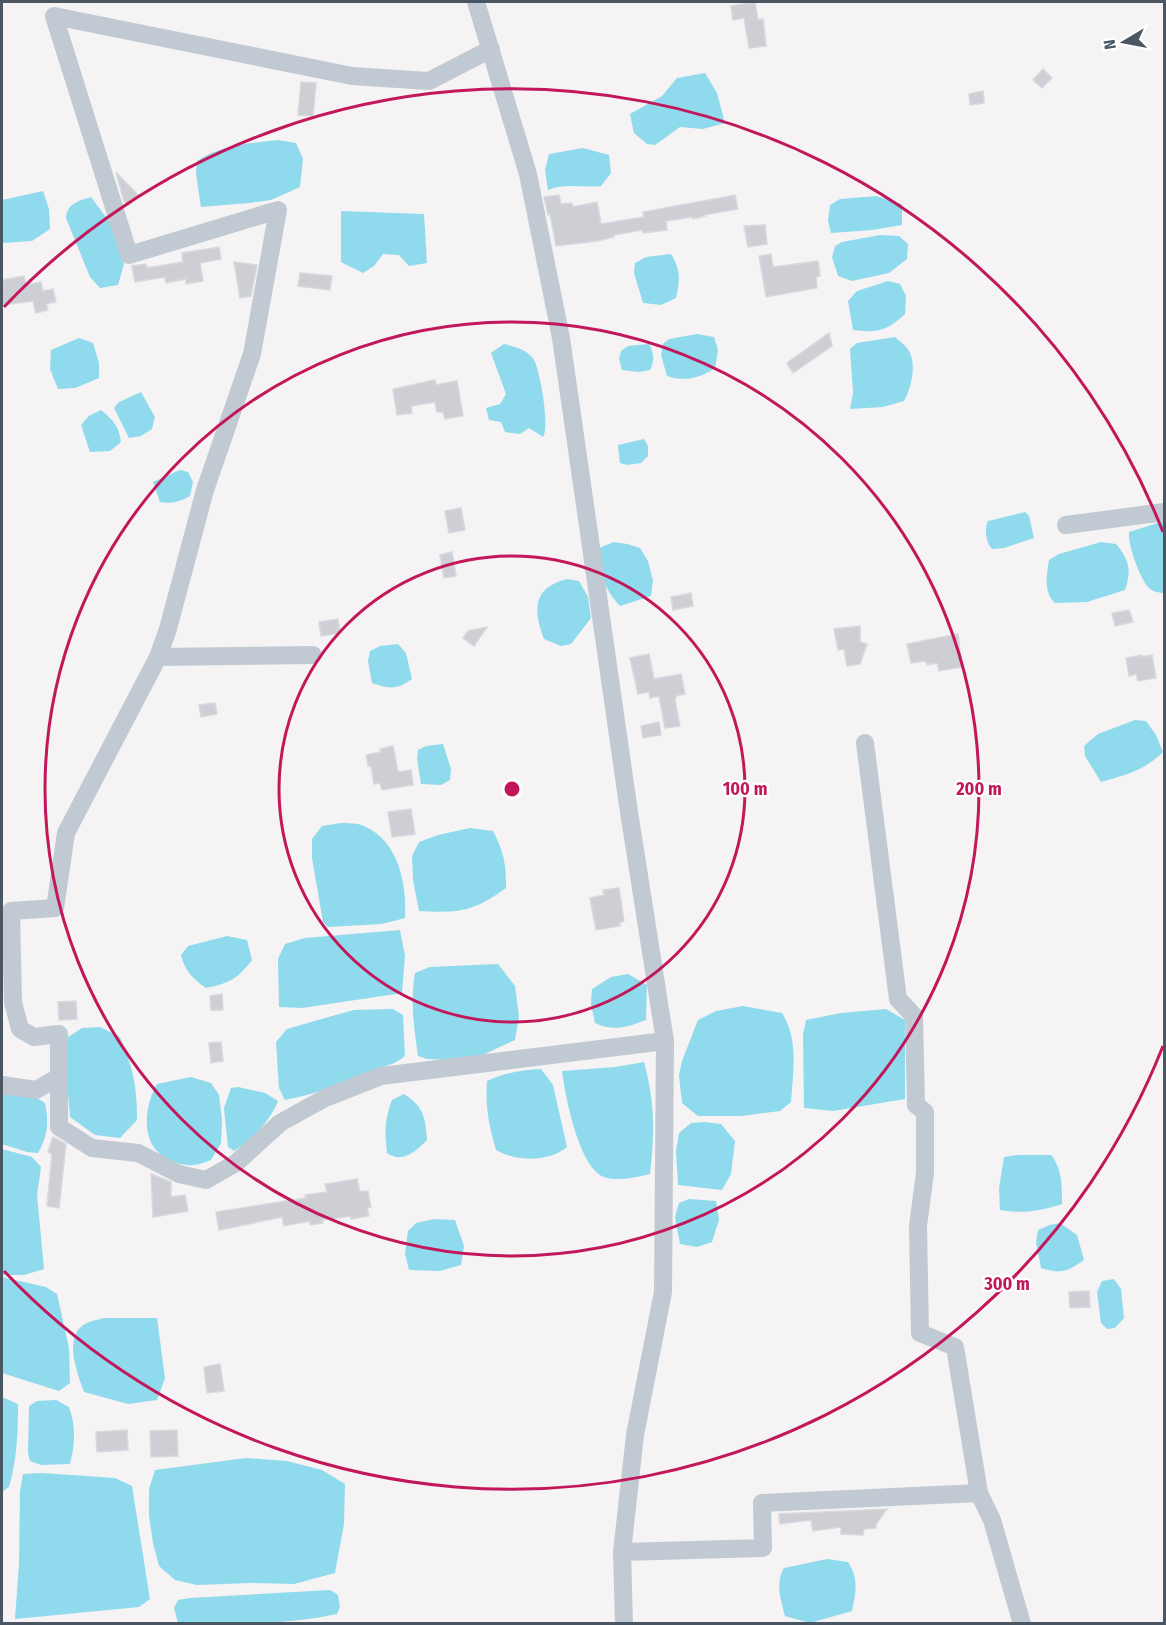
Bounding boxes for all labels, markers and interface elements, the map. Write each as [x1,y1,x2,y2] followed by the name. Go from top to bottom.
[1094,12,1154,72] north arrow
[1100,38,1120,51] text: N
[723,778,767,800] text: 100 m
[955,778,1002,800] text: 200 m
[502,779,522,799] centre of rings
[983,1273,1030,1295] text: 300 m

